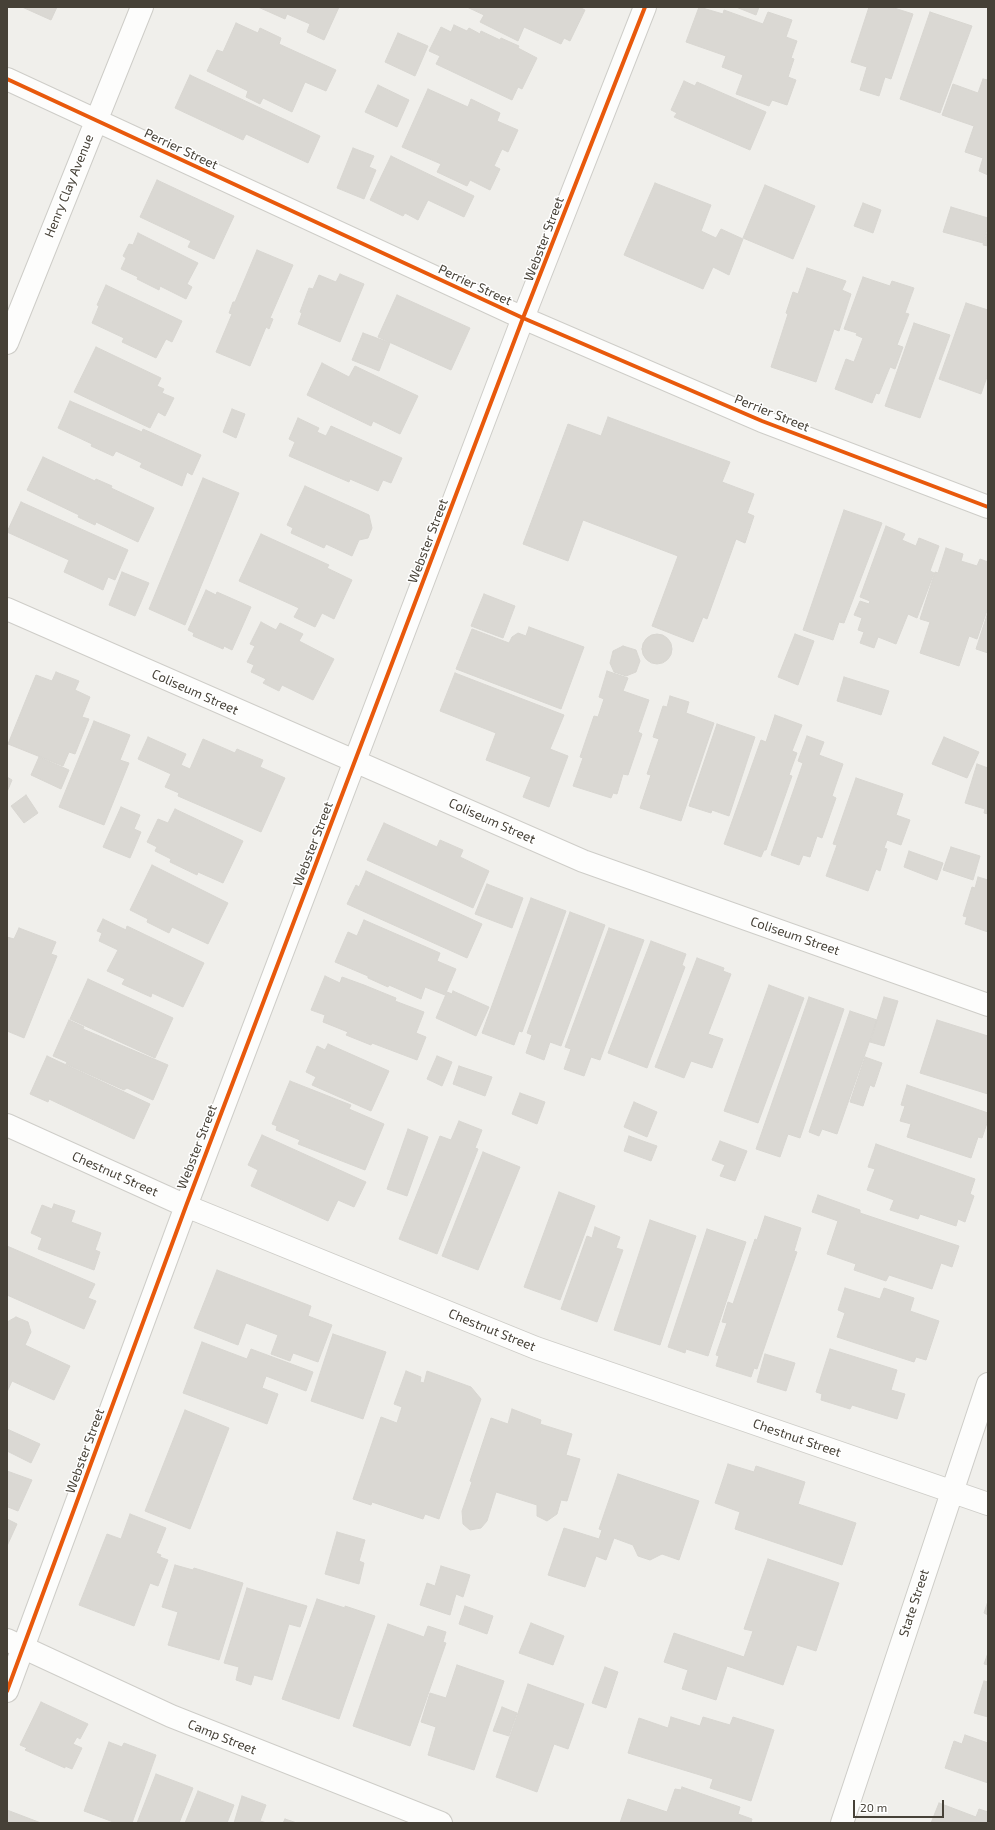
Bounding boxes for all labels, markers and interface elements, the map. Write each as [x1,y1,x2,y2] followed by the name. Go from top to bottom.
[142,125,220,173] street label: Perrier Street
[41,132,97,240] street label: Henry Clay Avenue
[521,195,567,283] street label: Webster Street
[436,261,514,309] street label: Perrier Street
[732,391,812,435] street label: Perrier Street
[405,497,451,585] street label: Webster Street
[149,666,241,718] street label: Coliseum Street
[446,795,538,847] street label: Coliseum Street
[290,800,336,888] street label: Webster Street
[748,913,842,959] street label: Coliseum Street
[174,1103,220,1191] street label: Webster Street
[70,1148,160,1200] street label: Chestnut Street
[446,1305,538,1355] street label: Chestnut Street
[62,1406,108,1496] street label: Webster Street
[751,1416,843,1460] street label: Chestnut Street
[896,1567,932,1639] street label: State Street
[185,1716,259,1758] street label: Camp Street
[855,1792,946,1818] scale bar
[860,1800,887,1814] text: 20 m

